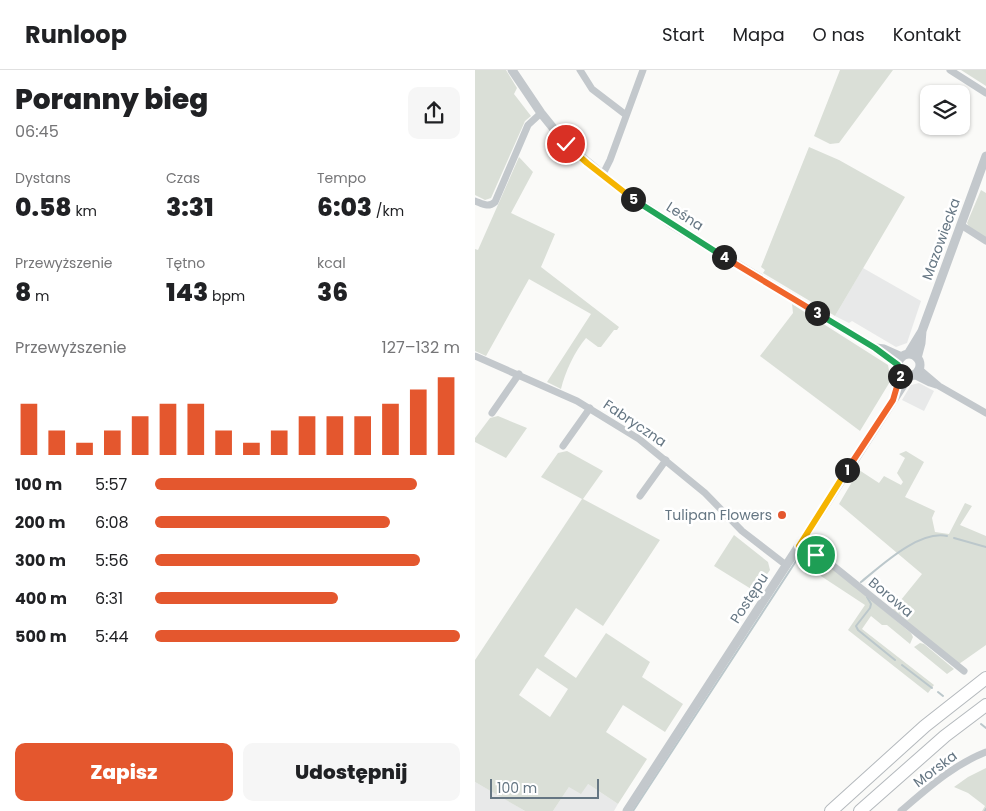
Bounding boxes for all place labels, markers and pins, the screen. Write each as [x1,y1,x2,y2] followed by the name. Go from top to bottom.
[545,123,587,165] pin
[621,186,645,212] pin: 5
[711,244,737,270] pin: 4
[805,300,829,326] pin: 3
[887,364,913,388] pin: 2
[835,458,859,482] pin: 1
[665,505,772,525] place label: Tulipan Flowers
[776,509,788,521] marker: Tulipan Flowers
[795,534,837,576] pin

